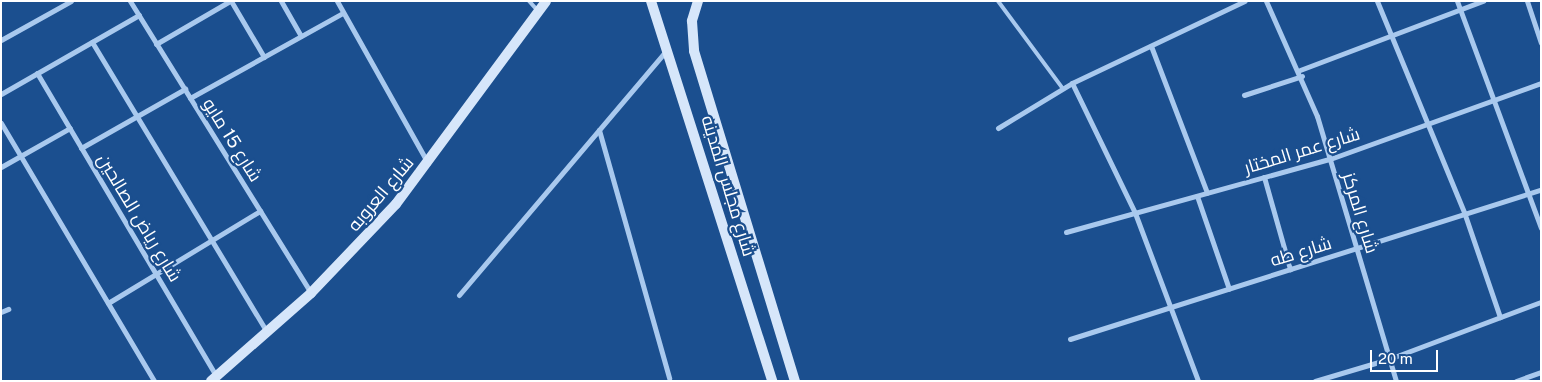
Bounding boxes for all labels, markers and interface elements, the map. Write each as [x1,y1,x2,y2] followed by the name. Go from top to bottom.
[198,94,266,186] street label: شارع 15 مايو
[696,113,760,259] street label: شارع مجلس المدينه
[1241,123,1363,179] street label: شارع عمر المختار
[92,150,186,286] street label: شارع رياض الصالحين
[344,152,418,236] street label: شارع العروبه
[1338,170,1382,256] street label: شارع المركز
[1268,232,1334,272] street label: شارع طه
[1372,340,1440,372] scale bar
[1378,350,1413,367] text: 20 m

